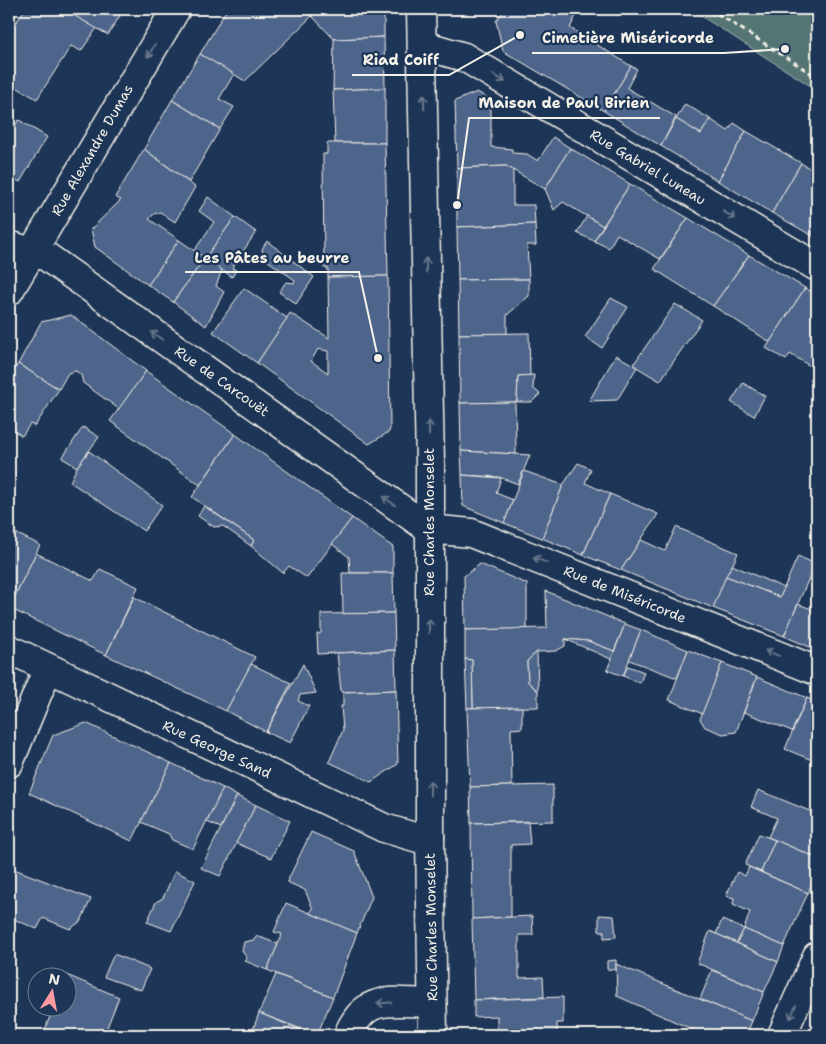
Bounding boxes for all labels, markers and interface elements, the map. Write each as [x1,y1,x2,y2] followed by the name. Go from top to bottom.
[532,23,724,53] callout: Cimetière Miséricorde
[542,28,714,48] text: Cimetière Miséricorde
[145,43,155,57] one-way arrow
[352,45,449,75] callout: Riad Coiff
[363,50,440,70] text: Riad Coiff
[491,74,505,84] one-way arrow
[47,81,137,219] street label: Rue Alexandre Dumas
[469,88,660,118] callout: Maison de Paul Birien
[479,93,649,113] text: Maison de Paul Birien
[419,94,429,110] one-way arrow
[587,125,709,209] street label: Rue Gabriel Luneau
[721,210,735,220] one-way arrow
[185,242,359,272] callout: Les Pâtes au beurre
[195,248,349,268] text: Les Pâtes au beurre
[422,257,431,273] one-way arrow
[151,330,164,341] one-way arrow
[171,342,273,420] street label: Rue de Carcouët
[424,420,434,436] one-way arrow
[420,448,438,596] street label: Rue Charles Monselet
[382,496,396,506] one-way arrow
[533,555,548,565] one-way arrow
[561,561,689,627] street label: Rue de Miséricorde
[424,618,434,634] one-way arrow
[765,648,780,657] one-way arrow
[160,716,274,782] street label: Rue George Sand
[425,781,434,797] one-way arrow
[421,853,441,1001] street label: Rue Charles Monselet
[28,966,78,1016] north arrow
[47,969,62,989] text: N
[376,999,392,1008] one-way arrow
[787,1004,797,1019] one-way arrow

